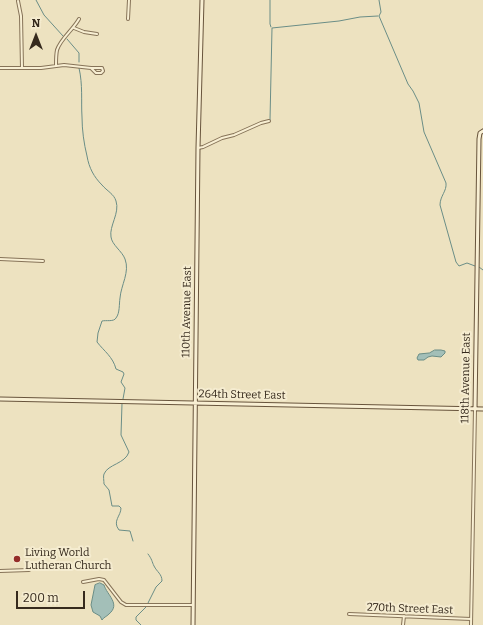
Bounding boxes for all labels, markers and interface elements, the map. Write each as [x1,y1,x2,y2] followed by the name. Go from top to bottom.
[16,16,56,56] north arrow
[32,17,40,30] text: N
[180,266,194,358] street label: 110th Avenue East
[459,332,473,424] street label: 118th Avenue East
[198,388,286,402] street label: 264th Street East
[25,546,111,572] place label: Living World Lutheran Church
[12,554,22,564] marker: Living World Lutheran Church
[18,583,87,609] scale bar
[23,591,59,605] text: 200 m
[367,601,453,617] street label: 270th Street East

